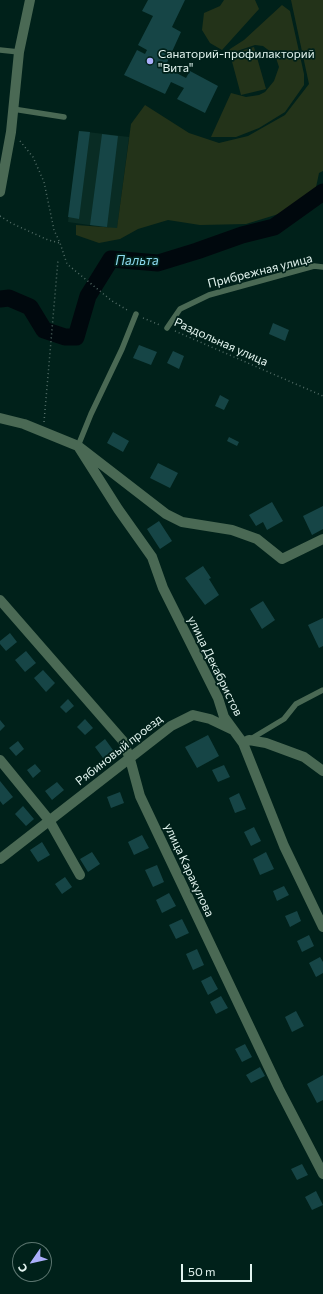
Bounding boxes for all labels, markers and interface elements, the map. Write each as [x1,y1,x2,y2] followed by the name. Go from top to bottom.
[158,47,315,75] place label: Санаторий-профилакторий "Вита"
[145,56,155,66] marker: Санаторий-профилакторий "Вита"
[206,251,314,291] street label: Прибрежная улица
[115,253,159,269] water label: Пальта
[172,315,270,369] street label: Раздольная улица
[184,614,246,718] street label: улица Декабристов
[73,712,165,788] street label: Рябиновый проезд
[161,821,217,919] street label: улица Каракулова
[12,1242,52,1282] north arrow
[183,1256,254,1282] scale bar
[15,1262,30,1275] text: С
[188,1264,216,1278] text: 50 m

